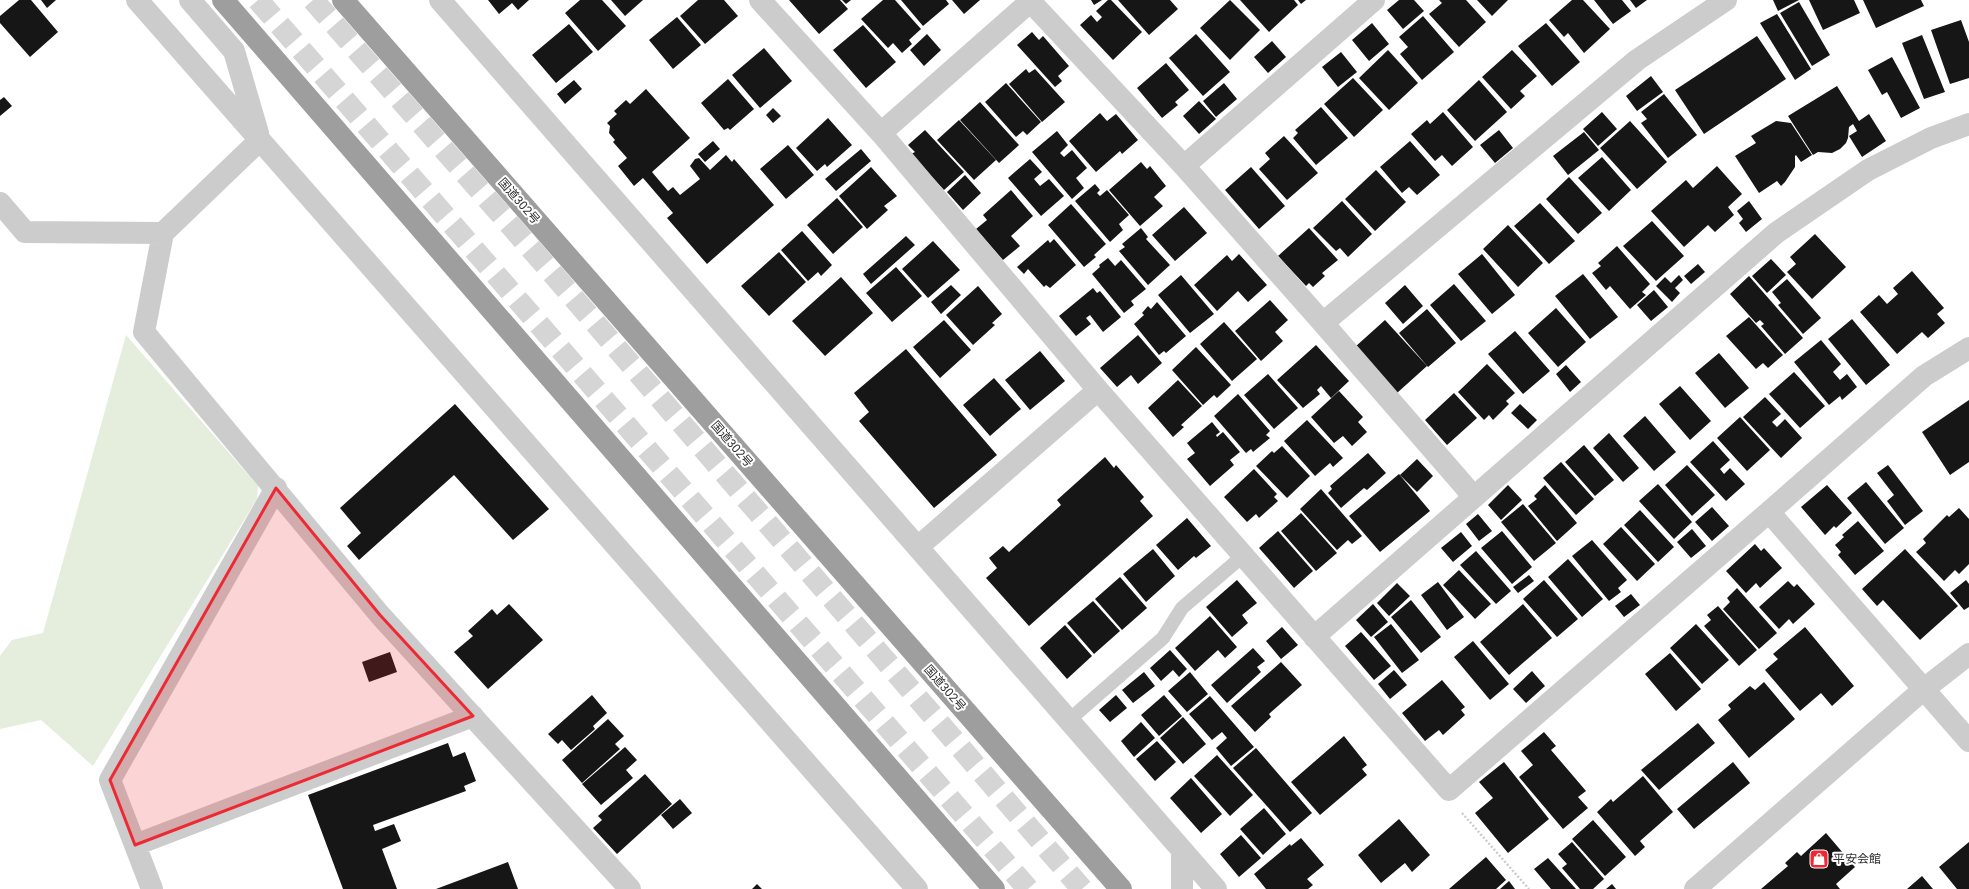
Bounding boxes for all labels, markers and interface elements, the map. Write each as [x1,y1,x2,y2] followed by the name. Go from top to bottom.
[495,175,543,227] street label: 国道302号
[708,418,756,470] street label: 国道302号
[921,662,969,714] street label: 国道302号
[1808,848,1830,870] shop icon: 平安会館
[1833,852,1881,866] place label: 平安会館

